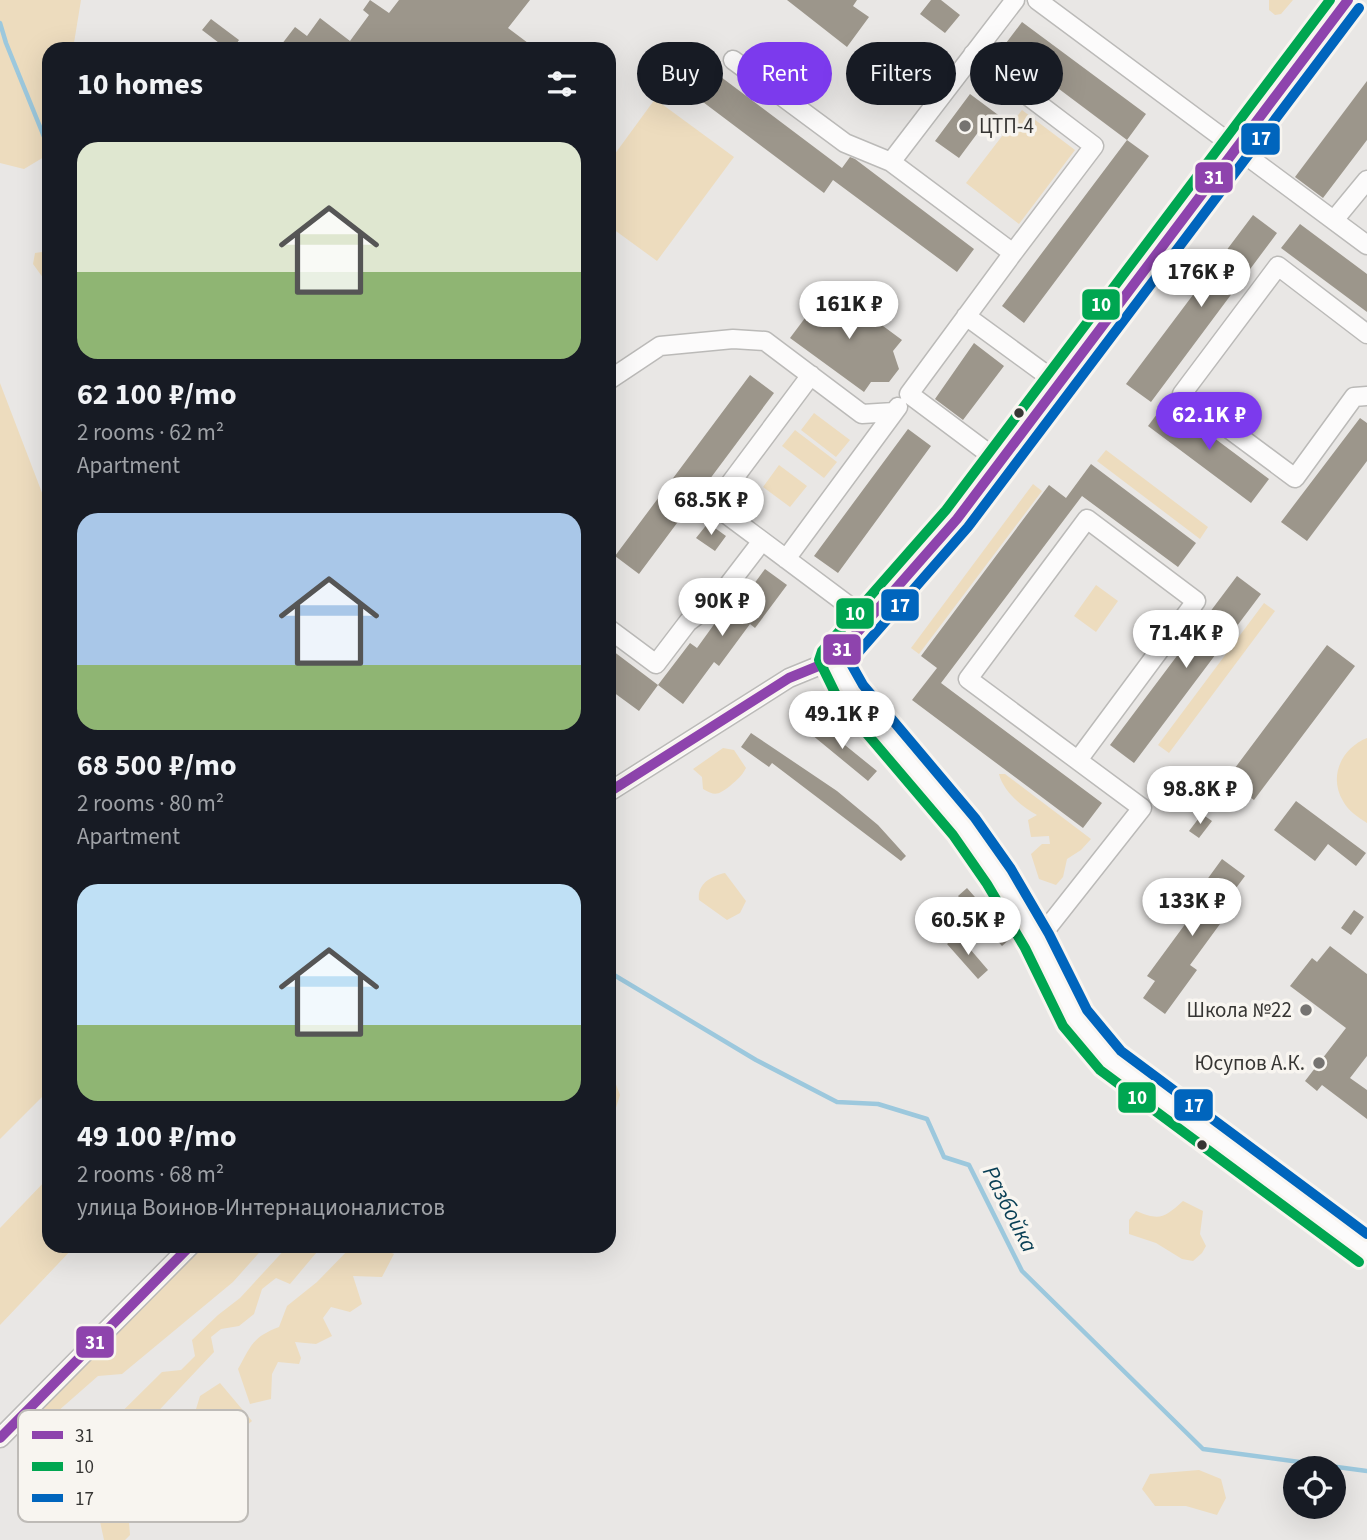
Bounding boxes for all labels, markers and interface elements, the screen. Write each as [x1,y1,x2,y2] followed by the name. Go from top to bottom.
[637,42,723,105] chip: Buy
[737,42,832,105] chip: Rent
[846,42,956,105] chip: Filters
[970,42,1063,105] chip: New
[77,63,203,106] text: 10 homes
[543,65,581,103] icon: filters
[979,111,1034,141] place label: ЦТП-4
[957,118,973,134] marker: ЦТП-4
[1240,122,1281,156] line badge: 17
[1251,126,1271,153] text: 17
[1194,161,1234,194] line badge: 31
[1204,165,1224,192] text: 31
[266,187,392,313] icon: home
[1144,250,1258,309] pin: 176K ₽
[1167,255,1235,288] text: 176K ₽
[792,282,906,341] pin: 161K ₽
[815,287,883,320] text: 161K ₽
[1081,288,1121,321] line badge: 10
[1091,292,1111,319] text: 10
[77,373,237,416] text: 62 100 ₽/mo
[1144,392,1274,452] pin: 62.1K ₽
[1172,398,1246,431] text: 62.1K ₽
[1012,406,1026,420] unlabelled marker
[77,416,224,449] text: 2 rooms · 62 m²
[77,449,180,482] text: Apartment
[646,477,776,537] pin: 68.5K ₽
[674,483,748,516] text: 68.5K ₽
[266,558,392,684] icon: home
[673,578,771,638] pin: 90K ₽
[694,584,750,617] text: 90K ₽
[880,588,920,622] line badge: 17
[890,593,910,620] text: 17
[835,597,875,630] line badge: 10
[845,601,865,628] text: 10
[1121,610,1251,670] pin: 71.4K ₽
[1149,616,1223,649] text: 71.4K ₽
[822,633,862,666] line badge: 31
[832,637,852,664] text: 31
[777,692,907,751] pin: 49.1K ₽
[805,697,879,730] text: 49.1K ₽
[77,744,237,787] text: 68 500 ₽/mo
[1135,766,1265,826] pin: 98.8K ₽
[1163,772,1237,805] text: 98.8K ₽
[77,787,224,820] text: 2 rooms · 80 m²
[77,820,180,853] text: Apartment
[1135,878,1249,938] pin: 133K ₽
[1158,884,1226,917] text: 133K ₽
[903,898,1033,957] pin: 60.5K ₽
[931,903,1005,936] text: 60.5K ₽
[266,929,392,1055] icon: home
[1187,995,1292,1025] place label: Школа №22
[1298,1002,1314,1018] marker: Школа №22
[1195,1048,1305,1078] place label: Юсупов А.К.
[1311,1055,1327,1071] marker: Юсупов А.К.
[1117,1081,1157,1114] line badge: 10
[1127,1085,1147,1112] text: 10
[1173,1088,1214,1122] line badge: 17
[1184,1093,1204,1120] text: 17
[77,1115,237,1158] text: 49 100 ₽/mo
[1195,1138,1209,1152] unlabelled marker
[77,1158,224,1191] text: 2 rooms · 68 m²
[974,1160,1046,1258] water label: Разбойка
[77,1191,445,1224] text: улица Воинов-Интернационалистов
[75,1325,115,1359] line badge: 31
[85,1330,105,1357] text: 31
[18,1410,248,1522] legend
[75,1423,94,1450] text: 31
[75,1454,94,1481] text: 10
[1283,1456,1346,1519] map controls
[1283,1456,1346,1519] button: locate
[75,1486,94,1513] text: 17

